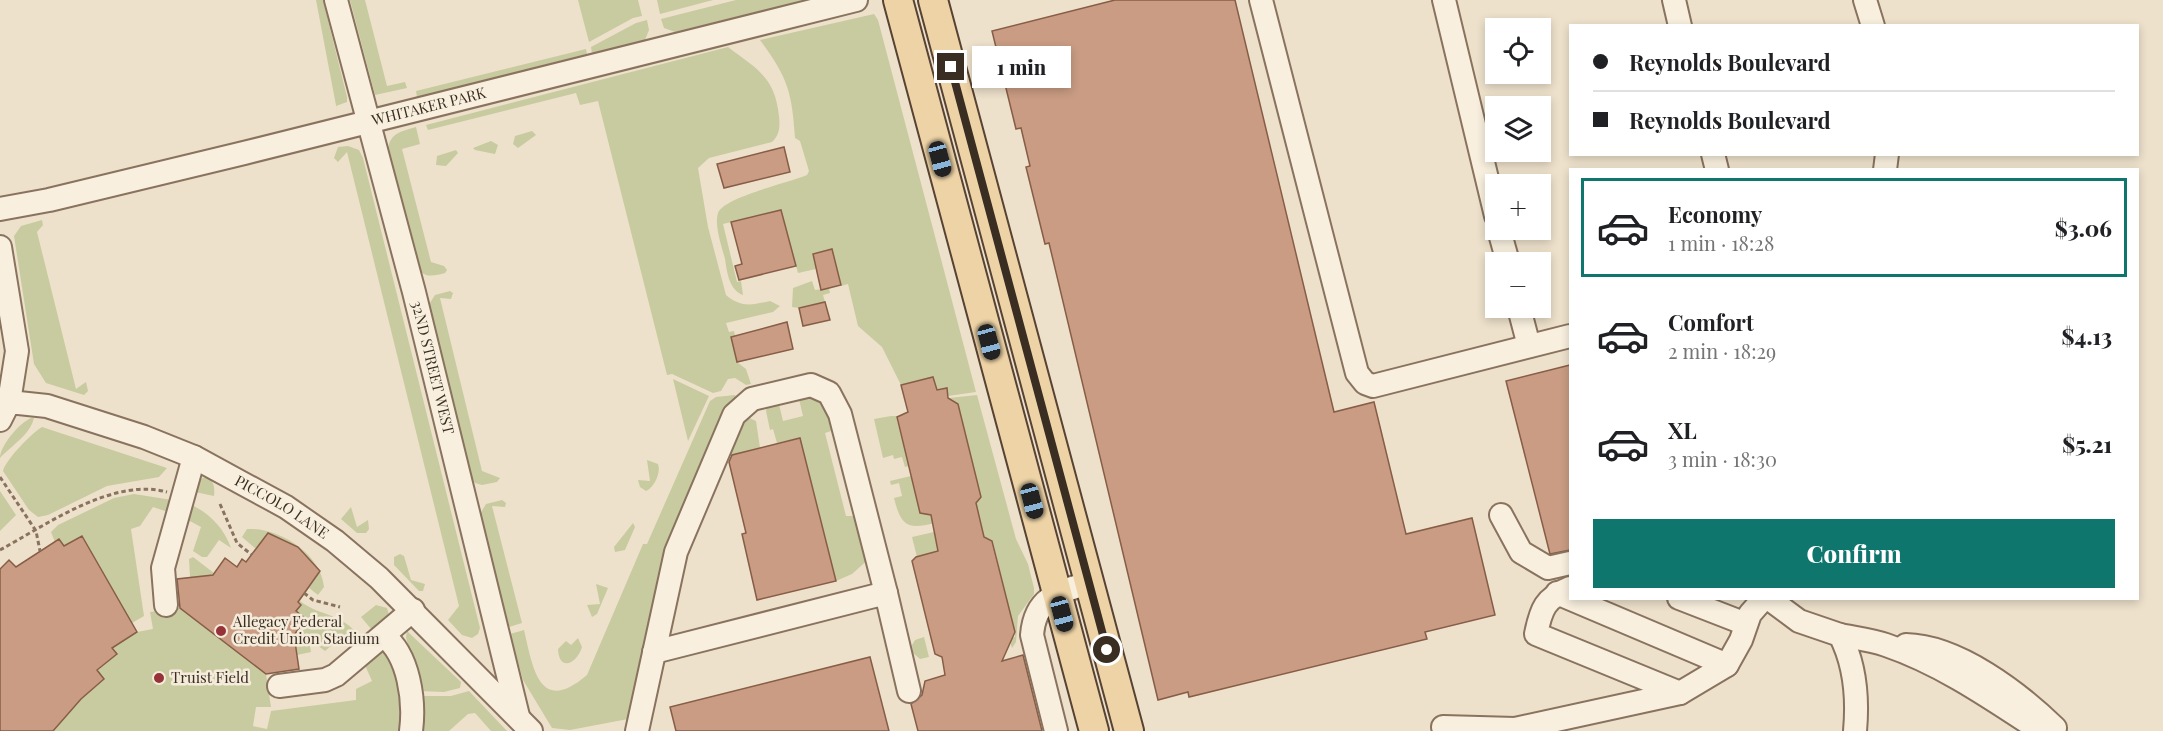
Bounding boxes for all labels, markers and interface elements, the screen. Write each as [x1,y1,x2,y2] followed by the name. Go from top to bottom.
[1485,18,1551,318] map controls
[1485,18,1551,84] button: locate
[972,46,1071,88] callout: 1 min
[1629,47,1831,77] text: Reynolds Boulevard
[937,53,964,80] route end
[997,53,1046,80] text: 1 min
[369,82,488,130] street label: WHITAKER PARK
[1485,96,1551,162] button: layers
[1629,105,1831,135] text: Reynolds Boulevard
[927,139,953,179] car
[1485,174,1551,240] button: +
[1668,199,1762,229] text: Economy
[1596,201,1650,255] icon: car
[2055,213,2112,243] text: $3.06
[1668,229,1774,256] text: 1 min · 18:28
[1485,252,1551,318] button: −
[407,298,460,436] street label: 32ND STREET WEST
[1668,307,1754,337] text: Comfort
[1596,309,1650,363] icon: car
[2062,321,2112,351] text: $4.13
[976,322,1002,362] car
[1668,337,1776,364] text: 2 min · 18:29
[1668,415,1697,445] text: XL
[1596,417,1650,471] icon: car
[2062,429,2112,459] text: $5.21
[1668,445,1777,472] text: 3 min · 18:30
[231,470,333,543] street label: PICCOLO LANE
[1019,481,1045,521] car
[1593,519,2115,588] button: Confirm
[1049,594,1075,634] car
[232,611,380,648] place label: Allegacy Federal Credit Union Stadium
[214,624,228,638] marker: Allegacy Federal Credit Union Stadium
[1093,636,1120,663] route start
[171,667,249,687] place label: Truist Field
[152,671,166,685] marker: Truist Field

